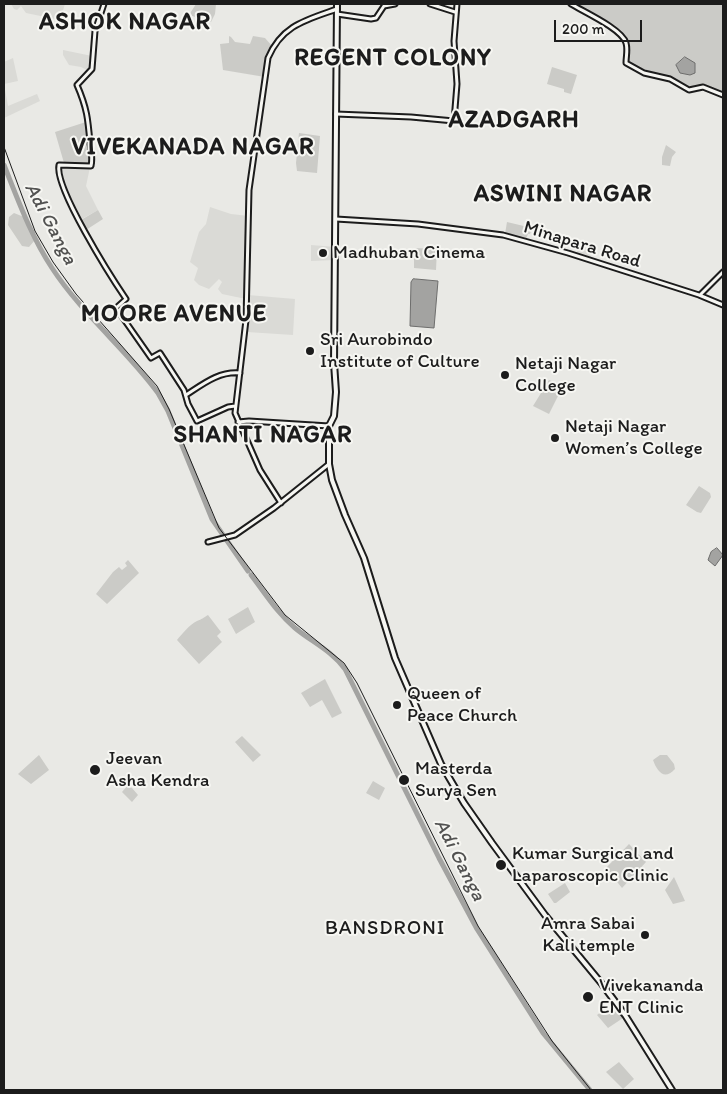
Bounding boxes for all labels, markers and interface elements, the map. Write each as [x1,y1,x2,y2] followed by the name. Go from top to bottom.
[37,9,213,37] district label: ASHOK NAGAR
[557,10,644,42] scale bar
[562,20,604,38] text: 200 m
[292,45,494,73] district label: REGENT COLONY
[448,107,580,135] district label: AZADGARH
[69,134,317,162] district label: VIVEKANADA NAGAR
[19,179,81,269] water label: Adi Ganga
[473,181,653,209] district label: ASWINI NAGAR
[520,216,644,274] street label: Minapara Road
[333,242,485,264] place label: Madhuban Cinema
[317,247,329,259] marker: Madhuban Cinema
[79,301,269,329] district label: MOORE AVENUE
[320,329,480,373] place label: Sri Aurobindo Institute of Culture
[304,345,316,357] marker: Sri Aurobindo Institute of Culture
[515,353,616,397] place label: Netaji Nagar College
[499,369,511,381] marker: Netaji Nagar College
[565,416,703,460] place label: Netaji Nagar Women’s College
[173,422,353,450] district label: SHANTI NAGAR
[549,432,561,444] marker: Netaji Nagar Women’s College
[407,683,517,727] place label: Queen of Peace Church
[391,699,403,711] marker: Queen of Peace Church
[106,748,209,792] place label: Jeevan Asha Kendra
[415,758,497,802] place label: Masterda Surya Sen
[88,763,102,777] marker: Jeevan Asha Kendra
[397,773,411,787] marker: Masterda Surya Sen
[428,815,490,905] water label: Adi Ganga
[512,843,674,887] place label: Kumar Surgical and Laparoscopic Clinic
[494,858,508,872] marker: Kumar Surgical and Laparoscopic Clinic
[541,913,635,957] place label: Amra Sabai Kali temple
[324,917,446,941] district label: BANSDRONI
[639,929,651,941] marker: Amra Sabai Kali temple
[599,975,703,1019] place label: Vivekananda ENT Clinic
[581,990,595,1004] marker: Vivekananda ENT Clinic

